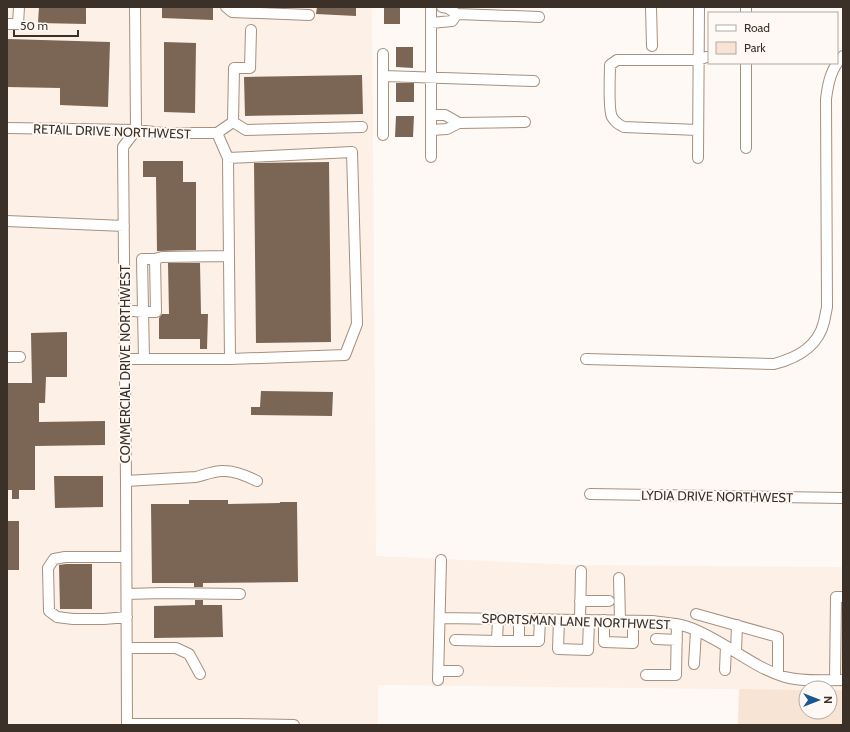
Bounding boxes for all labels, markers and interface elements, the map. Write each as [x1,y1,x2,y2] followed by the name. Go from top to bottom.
[14,12,78,38] scale bar
[708,12,838,64] legend
[20,18,48,33] text: 50 m
[744,20,770,35] text: Road
[744,40,766,55] text: Park
[33,120,191,142] street label: RETAIL DRIVE NORTHWEST
[117,265,133,463] street label: COMMERCIAL DRIVE NORTHWEST
[641,487,793,505] street label: LYDIA DRIVE NORTHWEST
[481,610,671,632] street label: SPORTSMAN LANE NORTHWEST
[798,680,838,720] north arrow
[821,696,835,704] text: N

